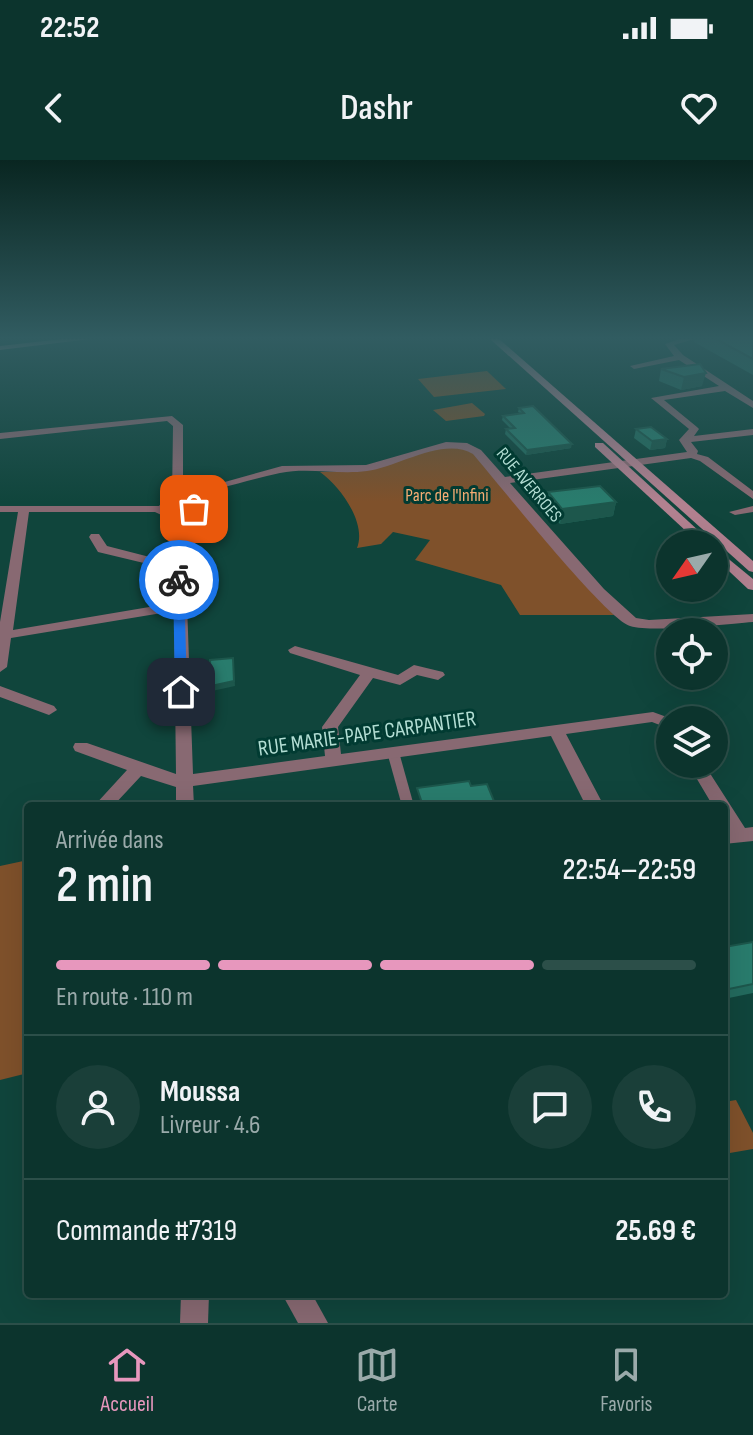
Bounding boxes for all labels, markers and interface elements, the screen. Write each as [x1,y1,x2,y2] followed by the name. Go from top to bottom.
[40,10,99,46] text: 22:52
[32,86,76,130] icon: back
[677,86,721,130] icon: heart
[340,87,413,130] text: Dashr
[492,444,566,527] street label: RUE AVERROES
[160,475,228,543] pin
[405,485,489,506] park label: Parc de l'Infini
[172,487,216,531] icon: bag
[656,530,728,602] north arrow
[656,530,728,778] map controls
[139,540,219,620] courier
[157,558,201,602] icon: bike
[656,618,728,690] button: locate
[147,658,215,726] pin
[159,670,203,714] icon: home
[256,705,478,763] street label: RUE MARIE-PAPE CARPANTIER
[656,706,728,778] button: layers
[56,825,164,856] text: Arrivée dans
[562,852,696,888] text: 22:54–22:59
[56,854,153,917] text: 2 min
[56,982,193,1013] text: En route · 110 m
[56,1065,140,1149] button: person
[508,1065,592,1149] button: chat
[612,1065,696,1149] button: phone
[160,1074,240,1110] text: Moussa
[160,1110,260,1141] text: Livreur · 4.6
[56,1213,237,1249] text: Commande #7319
[615,1213,696,1249] text: 25.69 €
[101,1343,154,1418] tab: Accueil
[355,1343,399,1418] tab: Carte
[600,1343,652,1418] tab: Favoris

